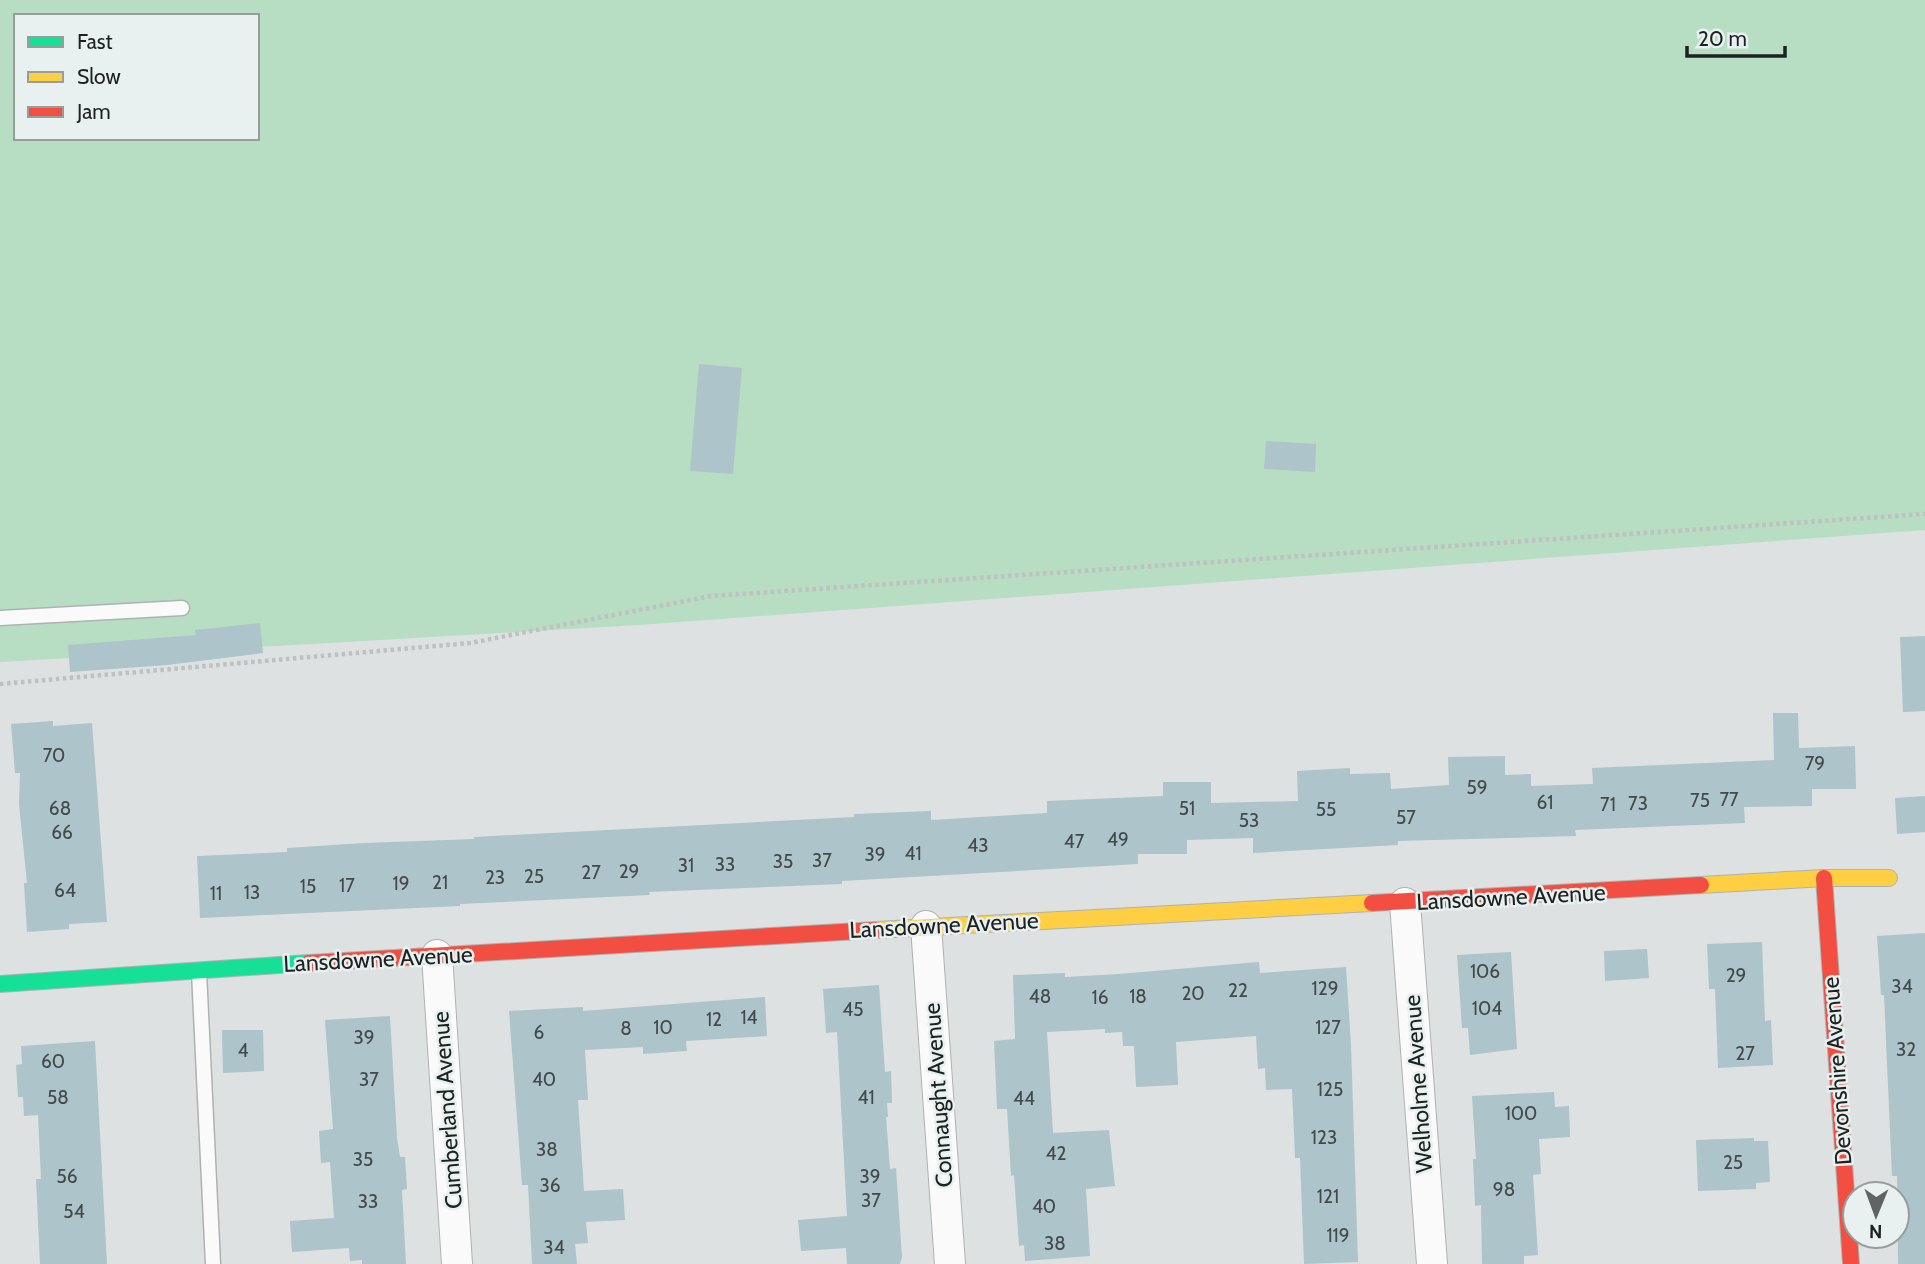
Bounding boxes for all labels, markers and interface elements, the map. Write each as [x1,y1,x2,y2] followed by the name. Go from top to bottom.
[14,14,259,140] legend
[1687,14,1785,58] scale bar
[1698,26,1747,51] text: 20 m
[77,29,113,54] text: Fast
[77,64,121,89] text: Slow
[76,99,111,124] text: Jam
[43,744,65,767] house number: 70
[1805,752,1825,775] house number: 79
[1466,776,1488,799] house number: 59
[1719,788,1739,811] house number: 77
[1690,789,1710,812] house number: 75
[1537,791,1553,814] house number: 61
[1628,792,1648,815] house number: 73
[1600,793,1616,816] house number: 71
[49,797,71,820] house number: 68
[1179,797,1195,820] house number: 51
[1316,798,1336,821] house number: 55
[1396,806,1416,829] house number: 57
[1239,809,1259,832] house number: 53
[51,821,73,844] house number: 66
[1107,828,1129,851] house number: 49
[1064,830,1085,853] house number: 47
[967,834,989,857] house number: 43
[904,842,922,865] house number: 41
[864,843,886,866] house number: 39
[812,849,832,872] house number: 37
[773,850,793,873] house number: 35
[715,853,735,876] house number: 33
[678,854,694,877] house number: 31
[619,860,639,883] house number: 29
[581,861,601,884] house number: 27
[524,865,544,888] house number: 25
[485,866,505,889] house number: 23
[432,871,448,894] house number: 21
[393,872,410,895] house number: 19
[339,874,355,897] house number: 17
[300,875,316,898] house number: 15
[1416,878,1607,916] street label: Lansdowne Avenue
[54,879,76,902] house number: 64
[244,881,260,904] house number: 13
[210,882,222,905] house number: 11
[849,906,1040,944] street label: Lansdowne Avenue
[283,940,474,978] street label: Lansdowne Avenue
[1470,960,1500,983] house number: 106
[1726,964,1746,987] house number: 29
[1891,975,1913,998] house number: 34
[1816,976,1858,1166] street label: Devonshire Avenue
[1312,977,1338,1000] house number: 129
[1228,979,1248,1002] house number: 22
[1181,982,1205,1005] house number: 20
[1029,985,1051,1008] house number: 48
[1129,985,1147,1008] house number: 18
[1092,986,1109,1009] house number: 16
[1398,994,1438,1174] street label: Welholme Avenue
[1472,997,1502,1020] house number: 104
[842,998,864,1021] house number: 45
[918,1002,958,1188] street label: Connaught Avenue
[740,1006,758,1029] house number: 14
[706,1008,722,1031] house number: 12
[426,1010,468,1210] street label: Cumberland Avenue
[653,1016,673,1039] house number: 10
[1315,1016,1341,1039] house number: 127
[620,1017,632,1040] house number: 8
[534,1021,544,1044] house number: 6
[353,1026,375,1049] house number: 39
[1896,1038,1916,1061] house number: 32
[238,1039,249,1062] house number: 4
[1735,1042,1755,1065] house number: 27
[41,1050,65,1073] house number: 60
[359,1068,379,1091] house number: 37
[532,1068,556,1091] house number: 40
[1317,1078,1343,1101] house number: 125
[47,1086,69,1109] house number: 58
[857,1086,875,1109] house number: 41
[1013,1087,1035,1110] house number: 44
[1505,1102,1537,1125] house number: 100
[1311,1126,1337,1149] house number: 123
[536,1138,558,1161] house number: 38
[1046,1142,1066,1165] house number: 42
[353,1148,373,1171] house number: 35
[1723,1151,1743,1174] house number: 25
[56,1165,78,1188] house number: 56
[859,1165,881,1188] house number: 39
[539,1174,561,1197] house number: 36
[1493,1178,1515,1201] house number: 98
[1841,1180,1911,1250] north arrow
[1317,1185,1339,1208] house number: 121
[861,1189,881,1212] house number: 37
[358,1190,378,1213] house number: 33
[1032,1195,1056,1218] house number: 40
[63,1200,85,1223] house number: 54
[1869,1220,1883,1243] text: N
[1326,1224,1350,1247] house number: 119
[1044,1232,1066,1255] house number: 38
[543,1236,565,1259] house number: 34

